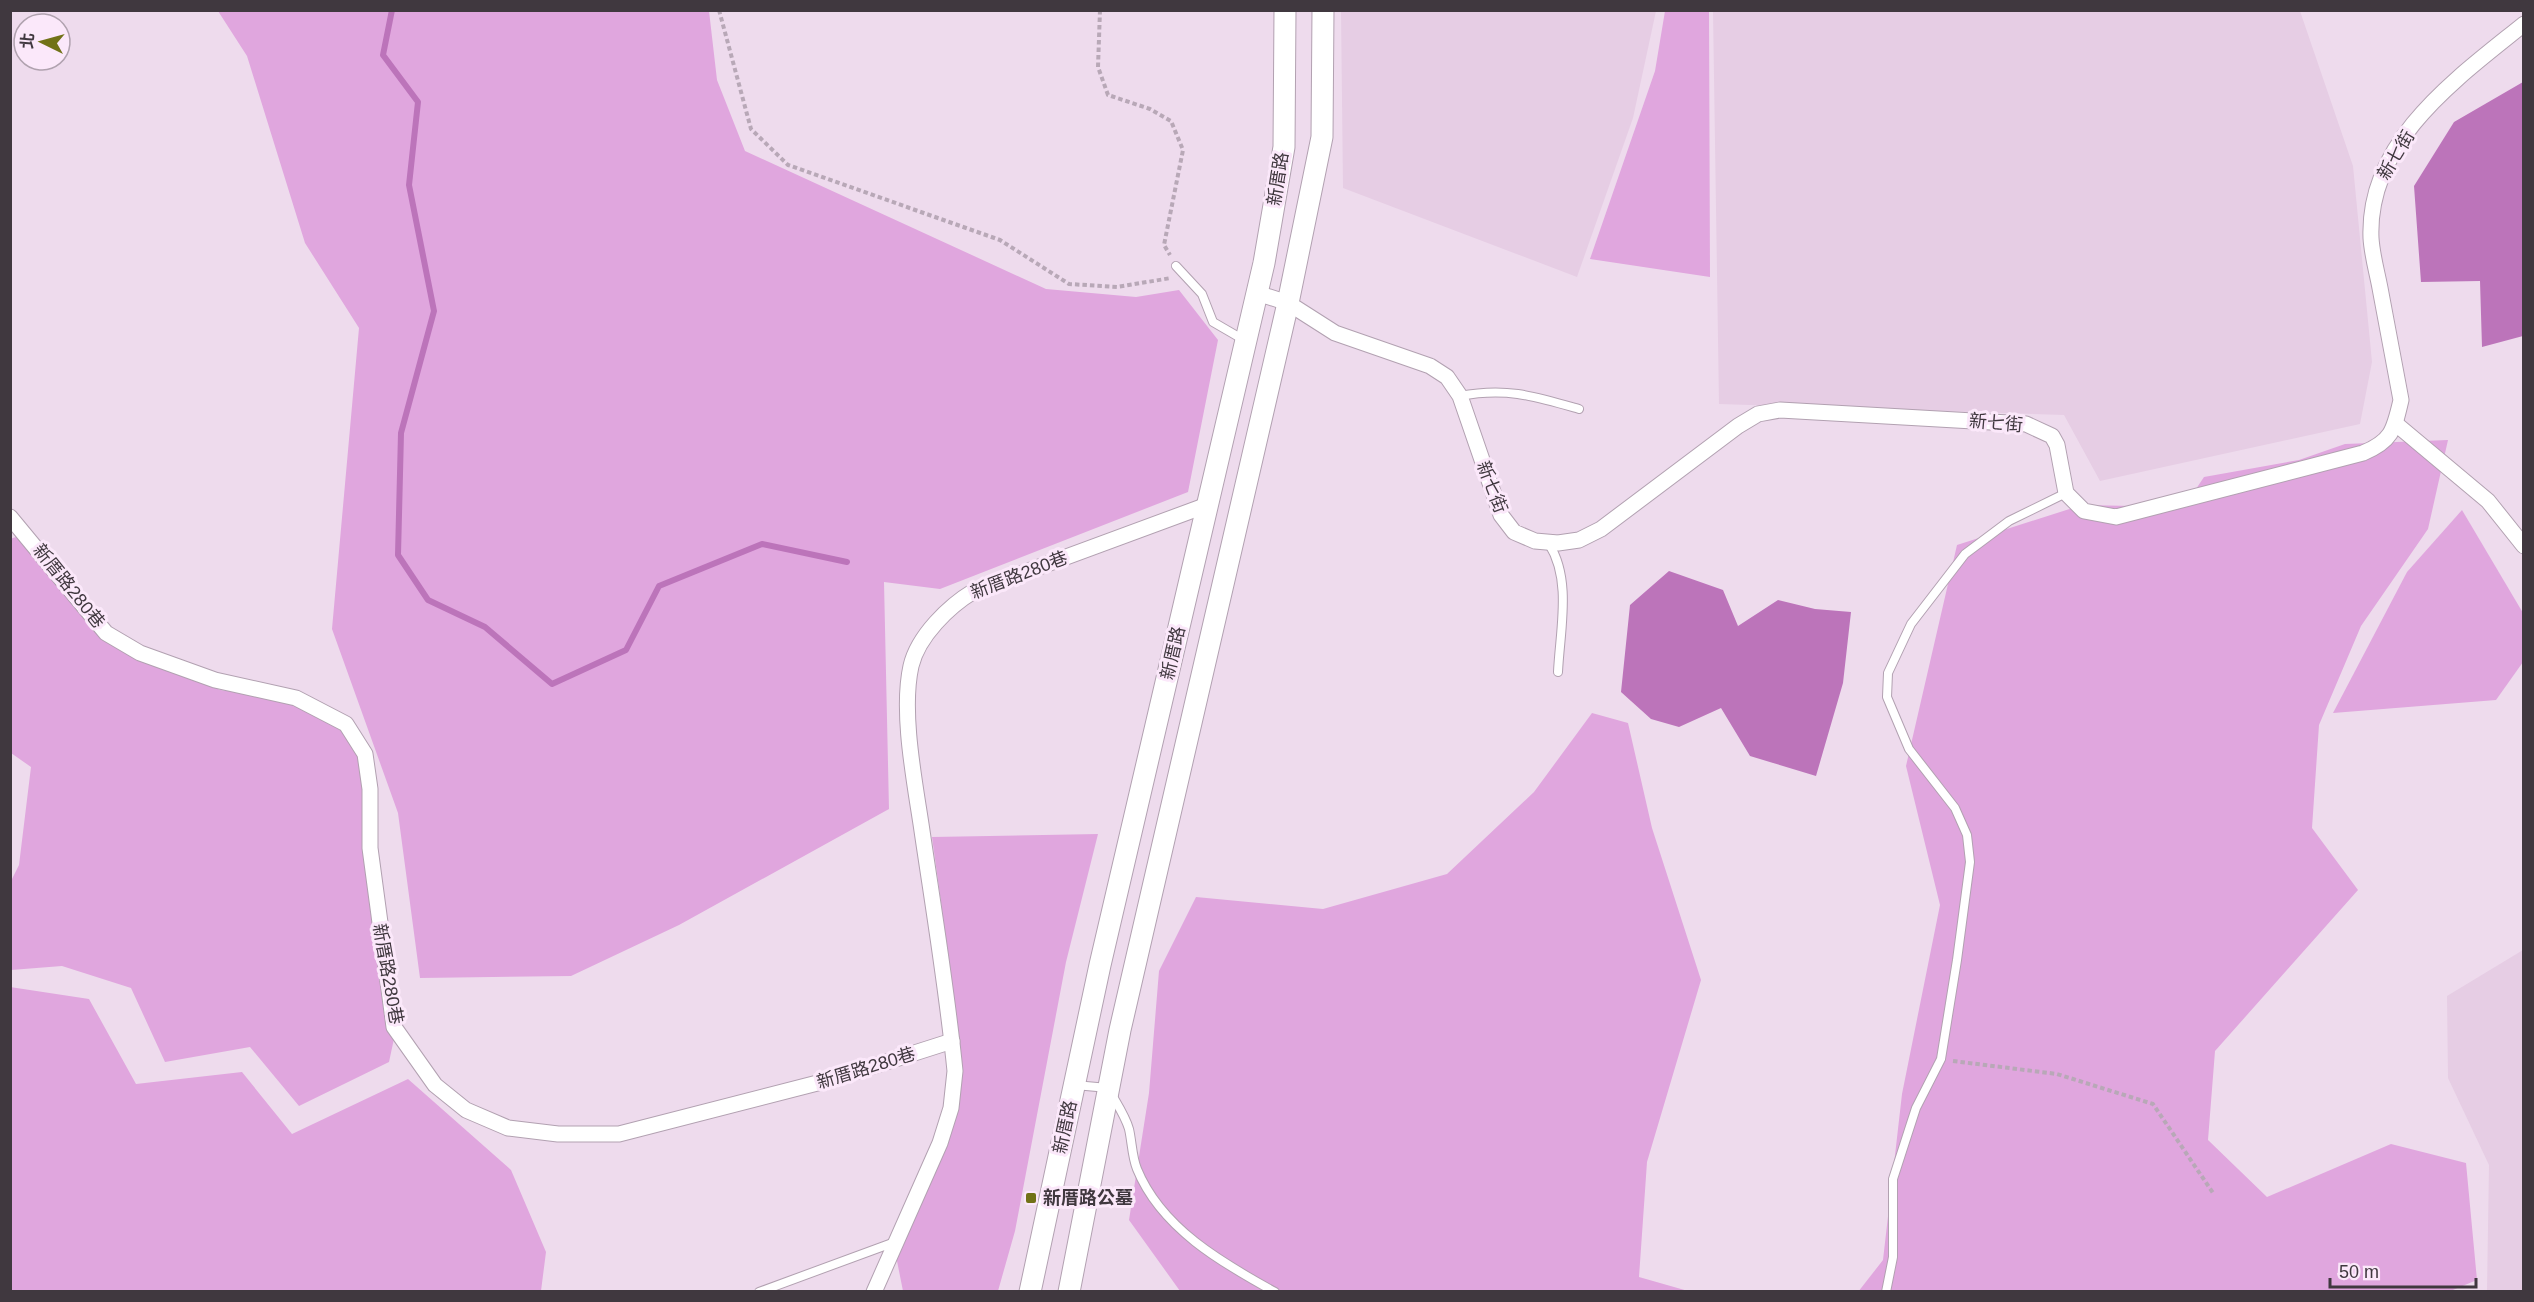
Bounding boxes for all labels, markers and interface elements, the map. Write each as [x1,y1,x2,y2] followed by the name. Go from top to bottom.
[12,12,72,72] north arrow
[18,32,37,49] text: 北
[2374,127,2418,183] street label: 新七街
[1264,151,1292,207] street label: 新厝路
[1968,411,2024,435] street label: 新七街
[1473,458,1511,516] street label: 新七街
[29,540,109,632] street label: 新厝路280巷
[968,547,1070,603] street label: 新厝路280巷
[1157,624,1189,682] street label: 新厝路
[369,922,407,1026] street label: 新厝路280巷
[814,1044,918,1092] street label: 新厝路280巷
[1050,1099,1080,1155] street label: 新厝路
[1043,1188,1133,1208] place label: 新厝路公墓
[1024,1191,1038,1205] marker: 新厝路公墓
[2330,1251,2476,1289] scale bar
[2339,1262,2379,1282] text: 50 m

